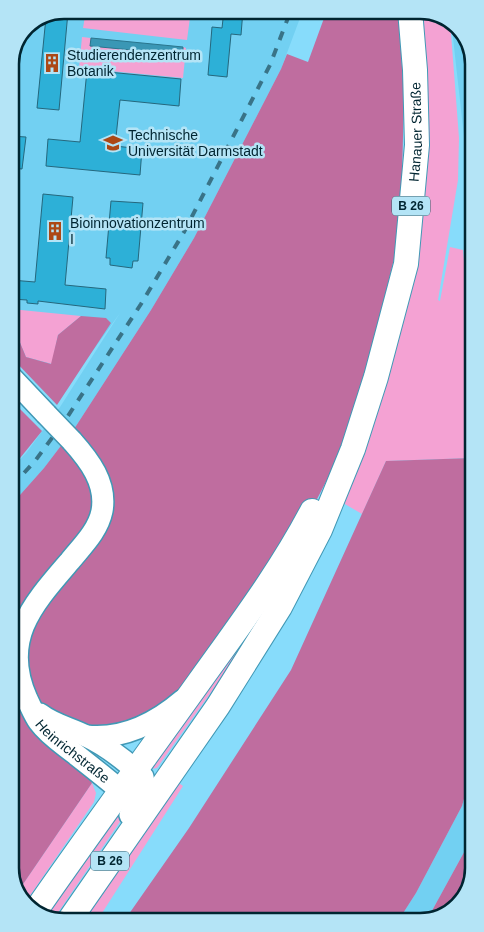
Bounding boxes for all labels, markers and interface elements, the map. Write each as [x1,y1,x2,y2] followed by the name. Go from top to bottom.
[67,47,201,79] place label: Studierendenzentrum Botanik
[41,52,63,74] building icon: Studierendenzentrum Botanik
[406,82,425,182] street label: Hanauer Straße
[128,127,263,159] place label: Technische Universität Darmstadt
[102,132,124,154] school or university icon: Technische Universität Darmstadt
[392,197,430,216] road number: B 26
[70,215,205,247] place label: Bioinnovationzentrum I
[44,220,66,242] building icon: Bioinnovationzentrum I
[32,716,113,786] street label: Heinrichstraße
[91,851,129,870] road number: B 26

